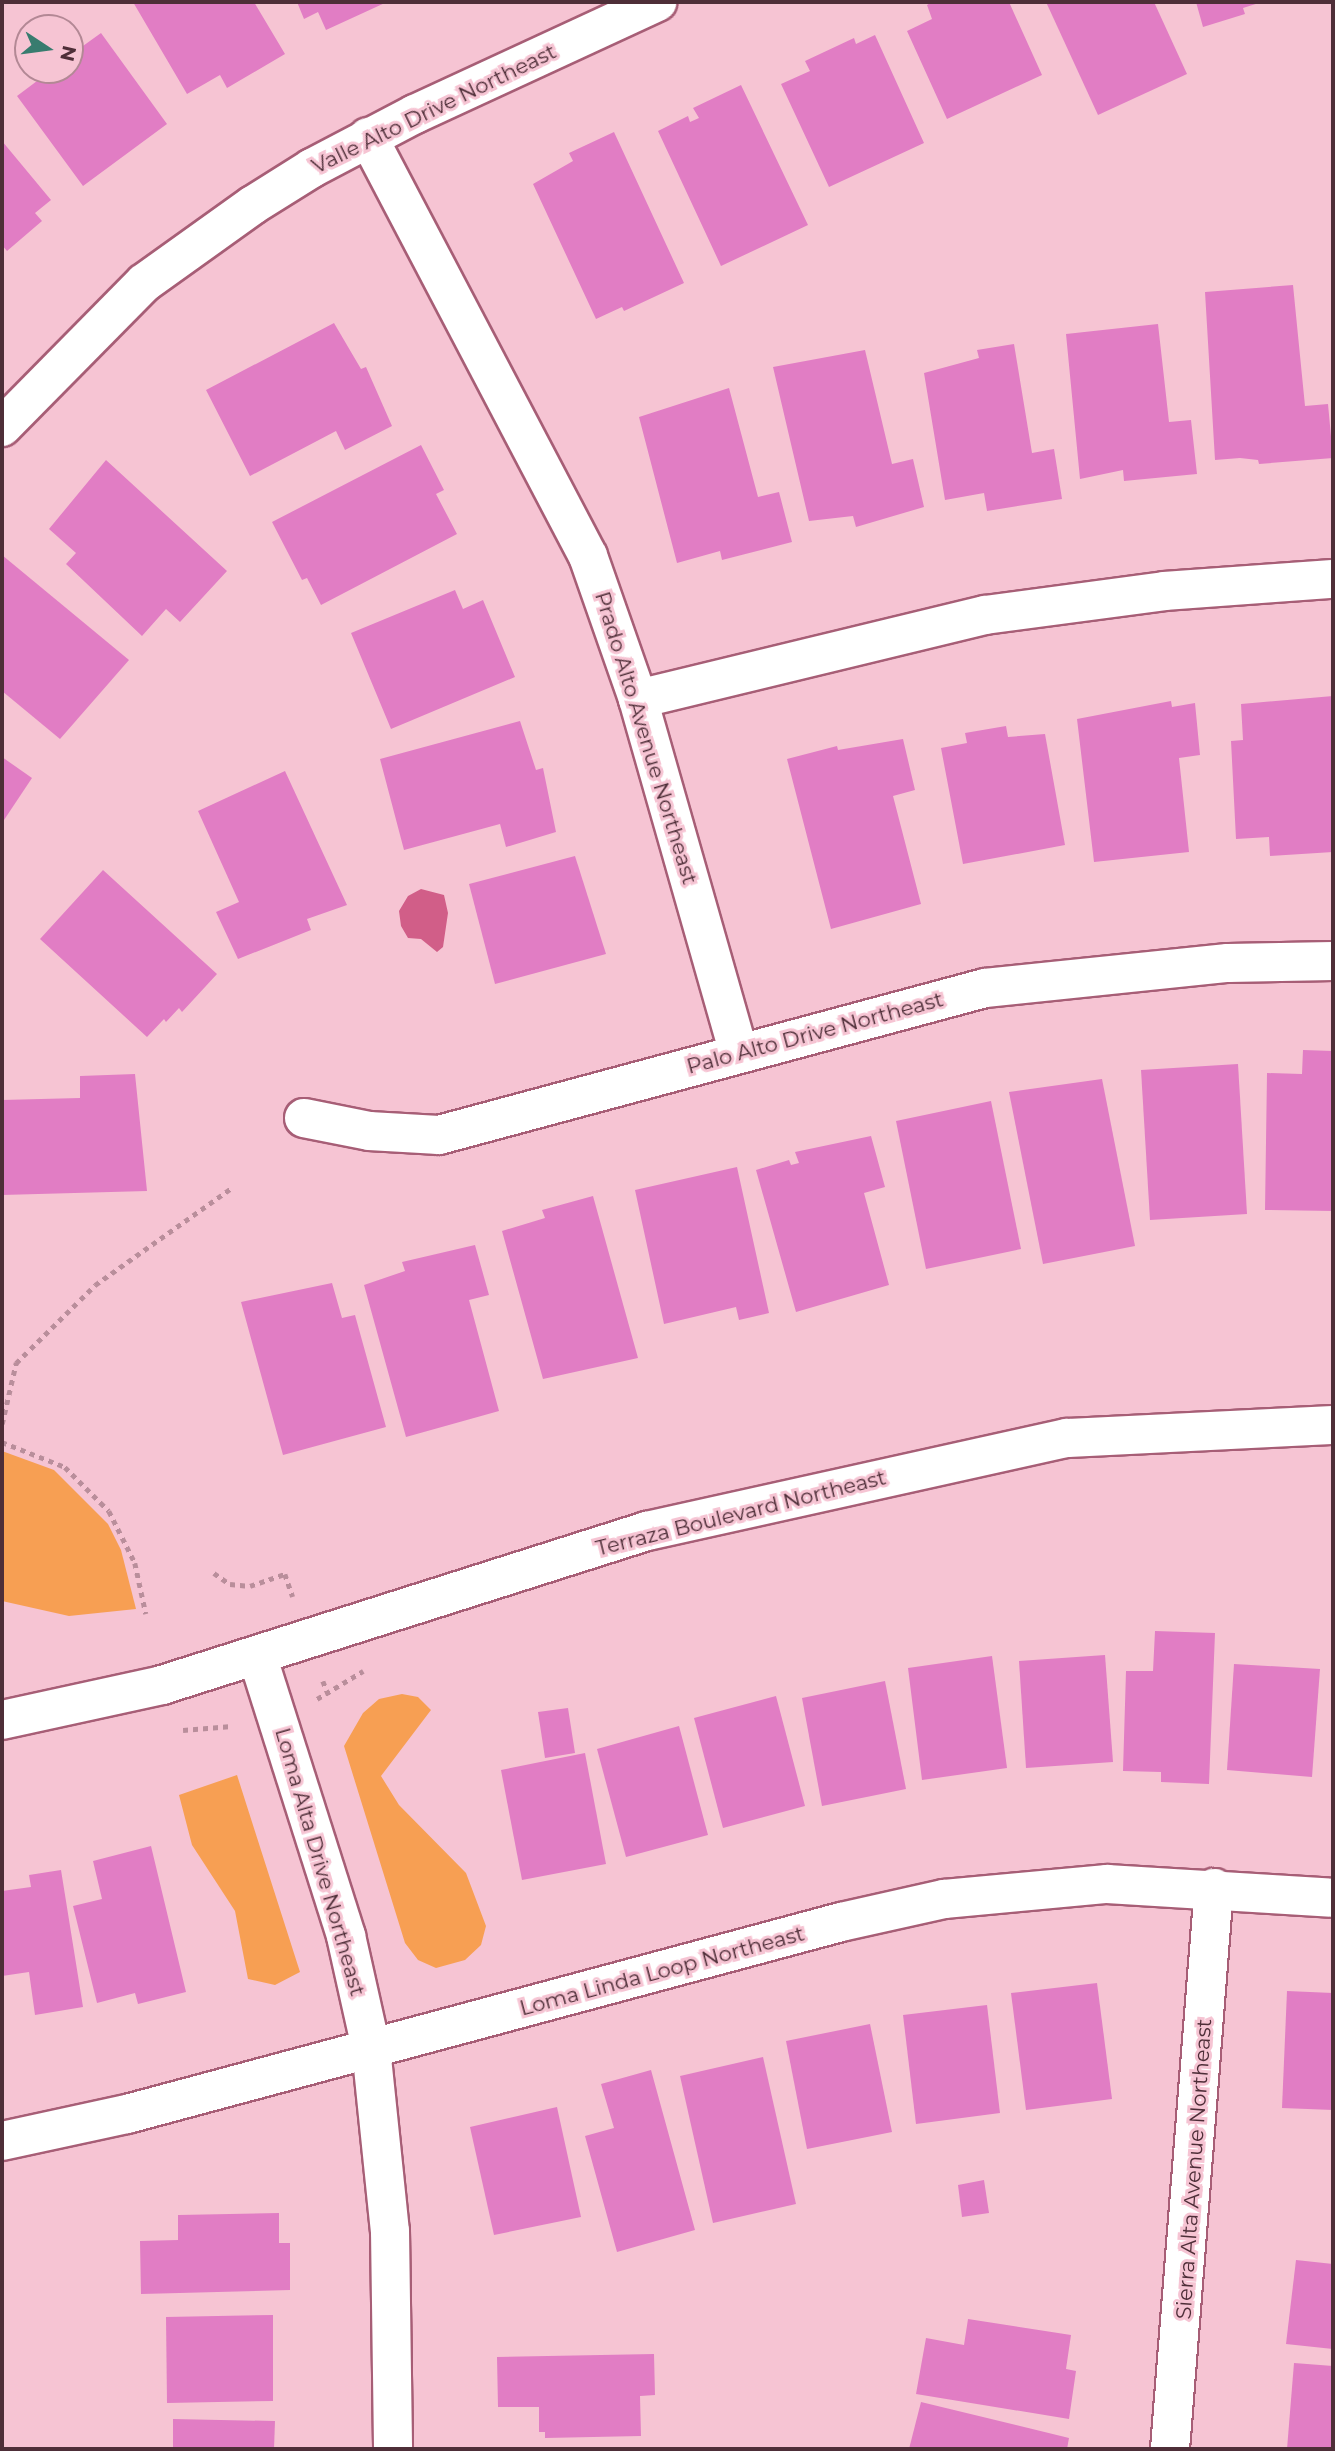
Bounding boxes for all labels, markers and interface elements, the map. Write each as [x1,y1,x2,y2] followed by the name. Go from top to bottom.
[14,14,84,84] north arrow
[308,39,560,179] street label: Valle Alto Drive Northeast
[55,43,81,63] text: N
[589,589,703,887] street label: Prado Alto Avenue Northeast
[684,987,946,1079] street label: Palo Alto Drive Northeast
[593,1465,889,1561] street label: Terraza Boulevard Northeast
[270,1725,370,1999] street label: Loma Alta Drive Northeast
[517,1921,807,2021] street label: Loma Linda Loop Northeast
[1171,2018,1217,2320] street label: Sierra Alta Avenue Northeast

